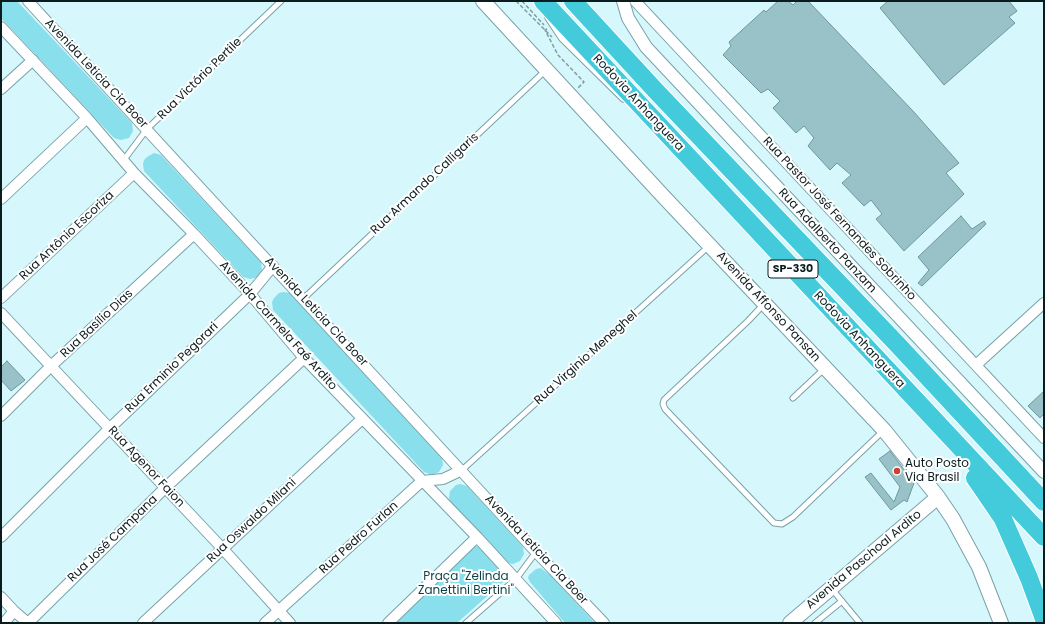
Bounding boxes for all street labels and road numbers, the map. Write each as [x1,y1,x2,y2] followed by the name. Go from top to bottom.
[42,16,150,132] street label: Avenida Leticia Cia Boer
[155,35,245,123] street label: Rua Victório Pertile
[589,52,687,154] street label: Rodovia Anhanguera
[368,130,482,238] street label: Rua Armando Calligaris
[759,134,919,304] street label: Rua Pastor José Fernandes Sobrinho
[775,186,879,296] street label: Rua Adalberto Panzam
[17,188,117,284] street label: Rua Antônio Escoriza
[713,249,823,365] street label: Avenida Affonso Pansan
[262,254,370,370] street label: Avenida Leticia Cia Boer
[216,258,340,394] street label: Avenida Carmela Faé Ardito
[768,260,818,278] road number: SP-330
[58,287,136,361] street label: Rua Basílio Dias
[810,289,908,391] street label: Rodovia Anhanguera
[532,308,640,408] street label: Rua Virginio Meneghel
[122,320,222,416] street label: Rua Erminio Pegorari
[105,424,187,510] street label: Rua Agenor Faion
[204,476,300,566] street label: Rua Oswaldo Milani
[65,492,161,586] street label: Rua José Campana
[482,492,590,608] street label: Avenida Leticia Cia Boer
[317,499,401,577] street label: Rua Pedro Furlan
[803,507,925,613] street label: Avenida Paschoal Ardito

